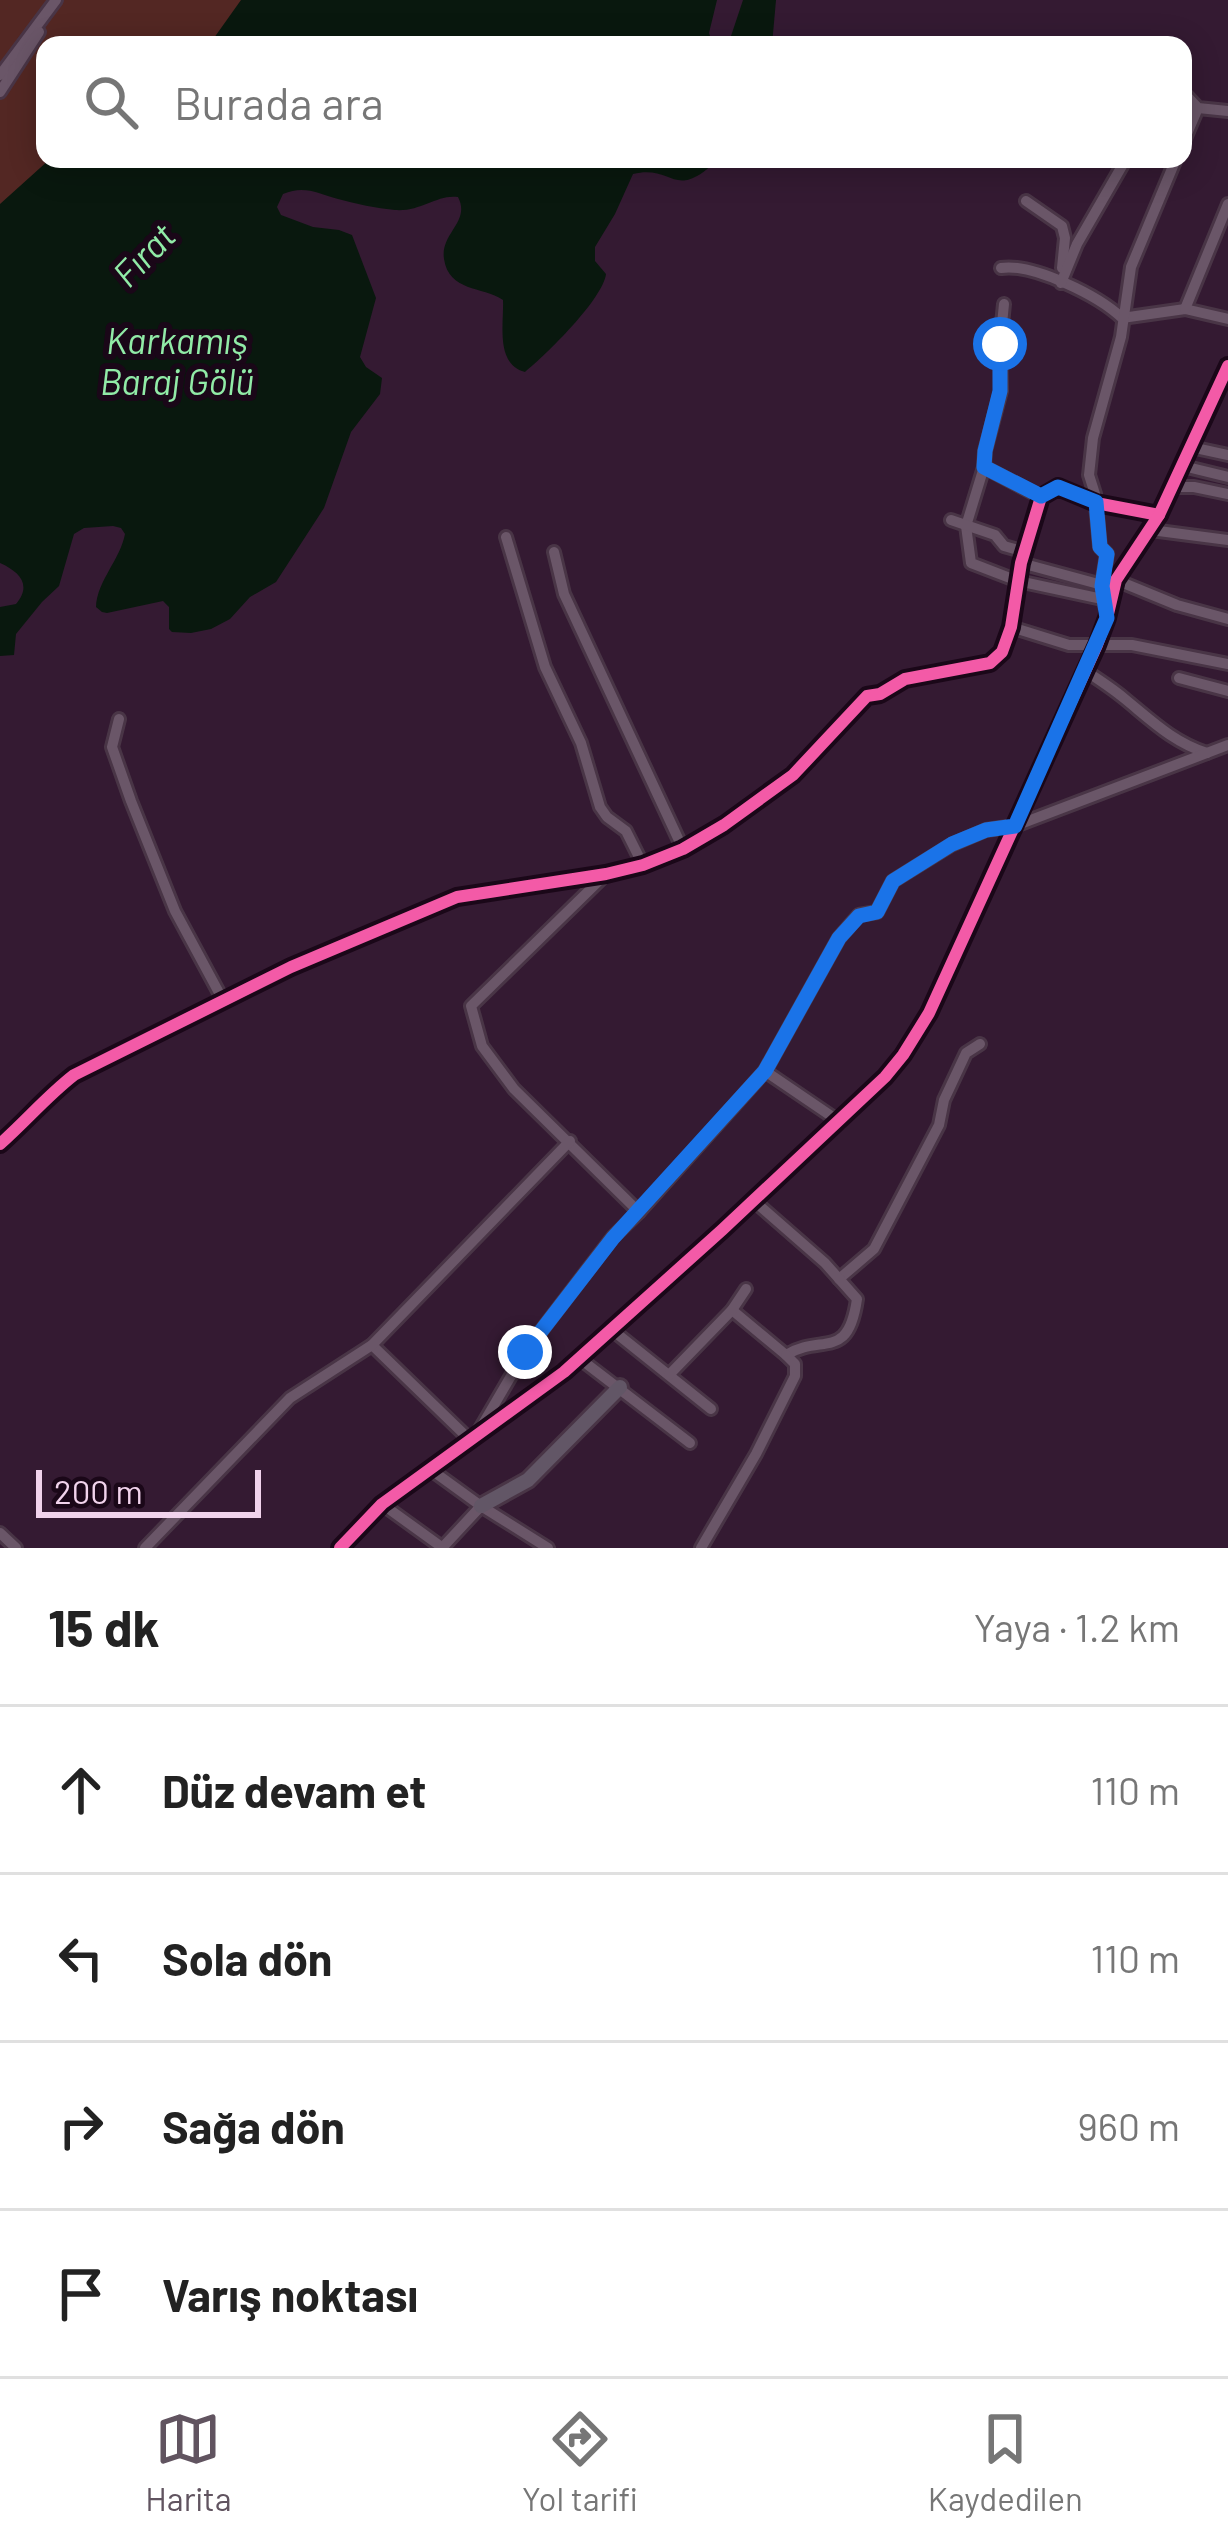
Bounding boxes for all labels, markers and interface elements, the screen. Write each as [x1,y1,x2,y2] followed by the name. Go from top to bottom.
[36,36,1192,168] search box
[78,69,144,135] icon: search
[174,75,384,129] text: Burada ara
[103,213,183,295] water label: Fırat
[973,317,1027,371] route start
[100,318,254,402] water label: Karkamış Baraj Gölü
[498,1325,552,1379] route end
[36,1464,261,1517] scale bar
[54,1471,143,1511] text: 200 m
[48,1596,160,1657] text: 15 dk
[974,1603,1180,1650] text: Yaya · 1.2 km
[48,1757,114,1823] icon: ahead
[162,1763,426,1817] text: Düz devam et
[1090,1766,1180,1813] text: 110 m
[48,1925,114,1991] icon: left
[162,1931,332,1985] text: Sola dön
[1090,1934,1180,1981] text: 110 m
[48,2093,114,2159] icon: right
[162,2099,345,2153] text: Sağa dön
[1078,2102,1180,2149] text: 960 m
[48,2261,114,2327] icon: arrive
[162,2267,418,2321] text: Varış noktası
[145,2406,232,2518] tab: Harita
[522,2406,637,2518] tab: Yol tarifi
[928,2406,1083,2518] tab: Kaydedilen

